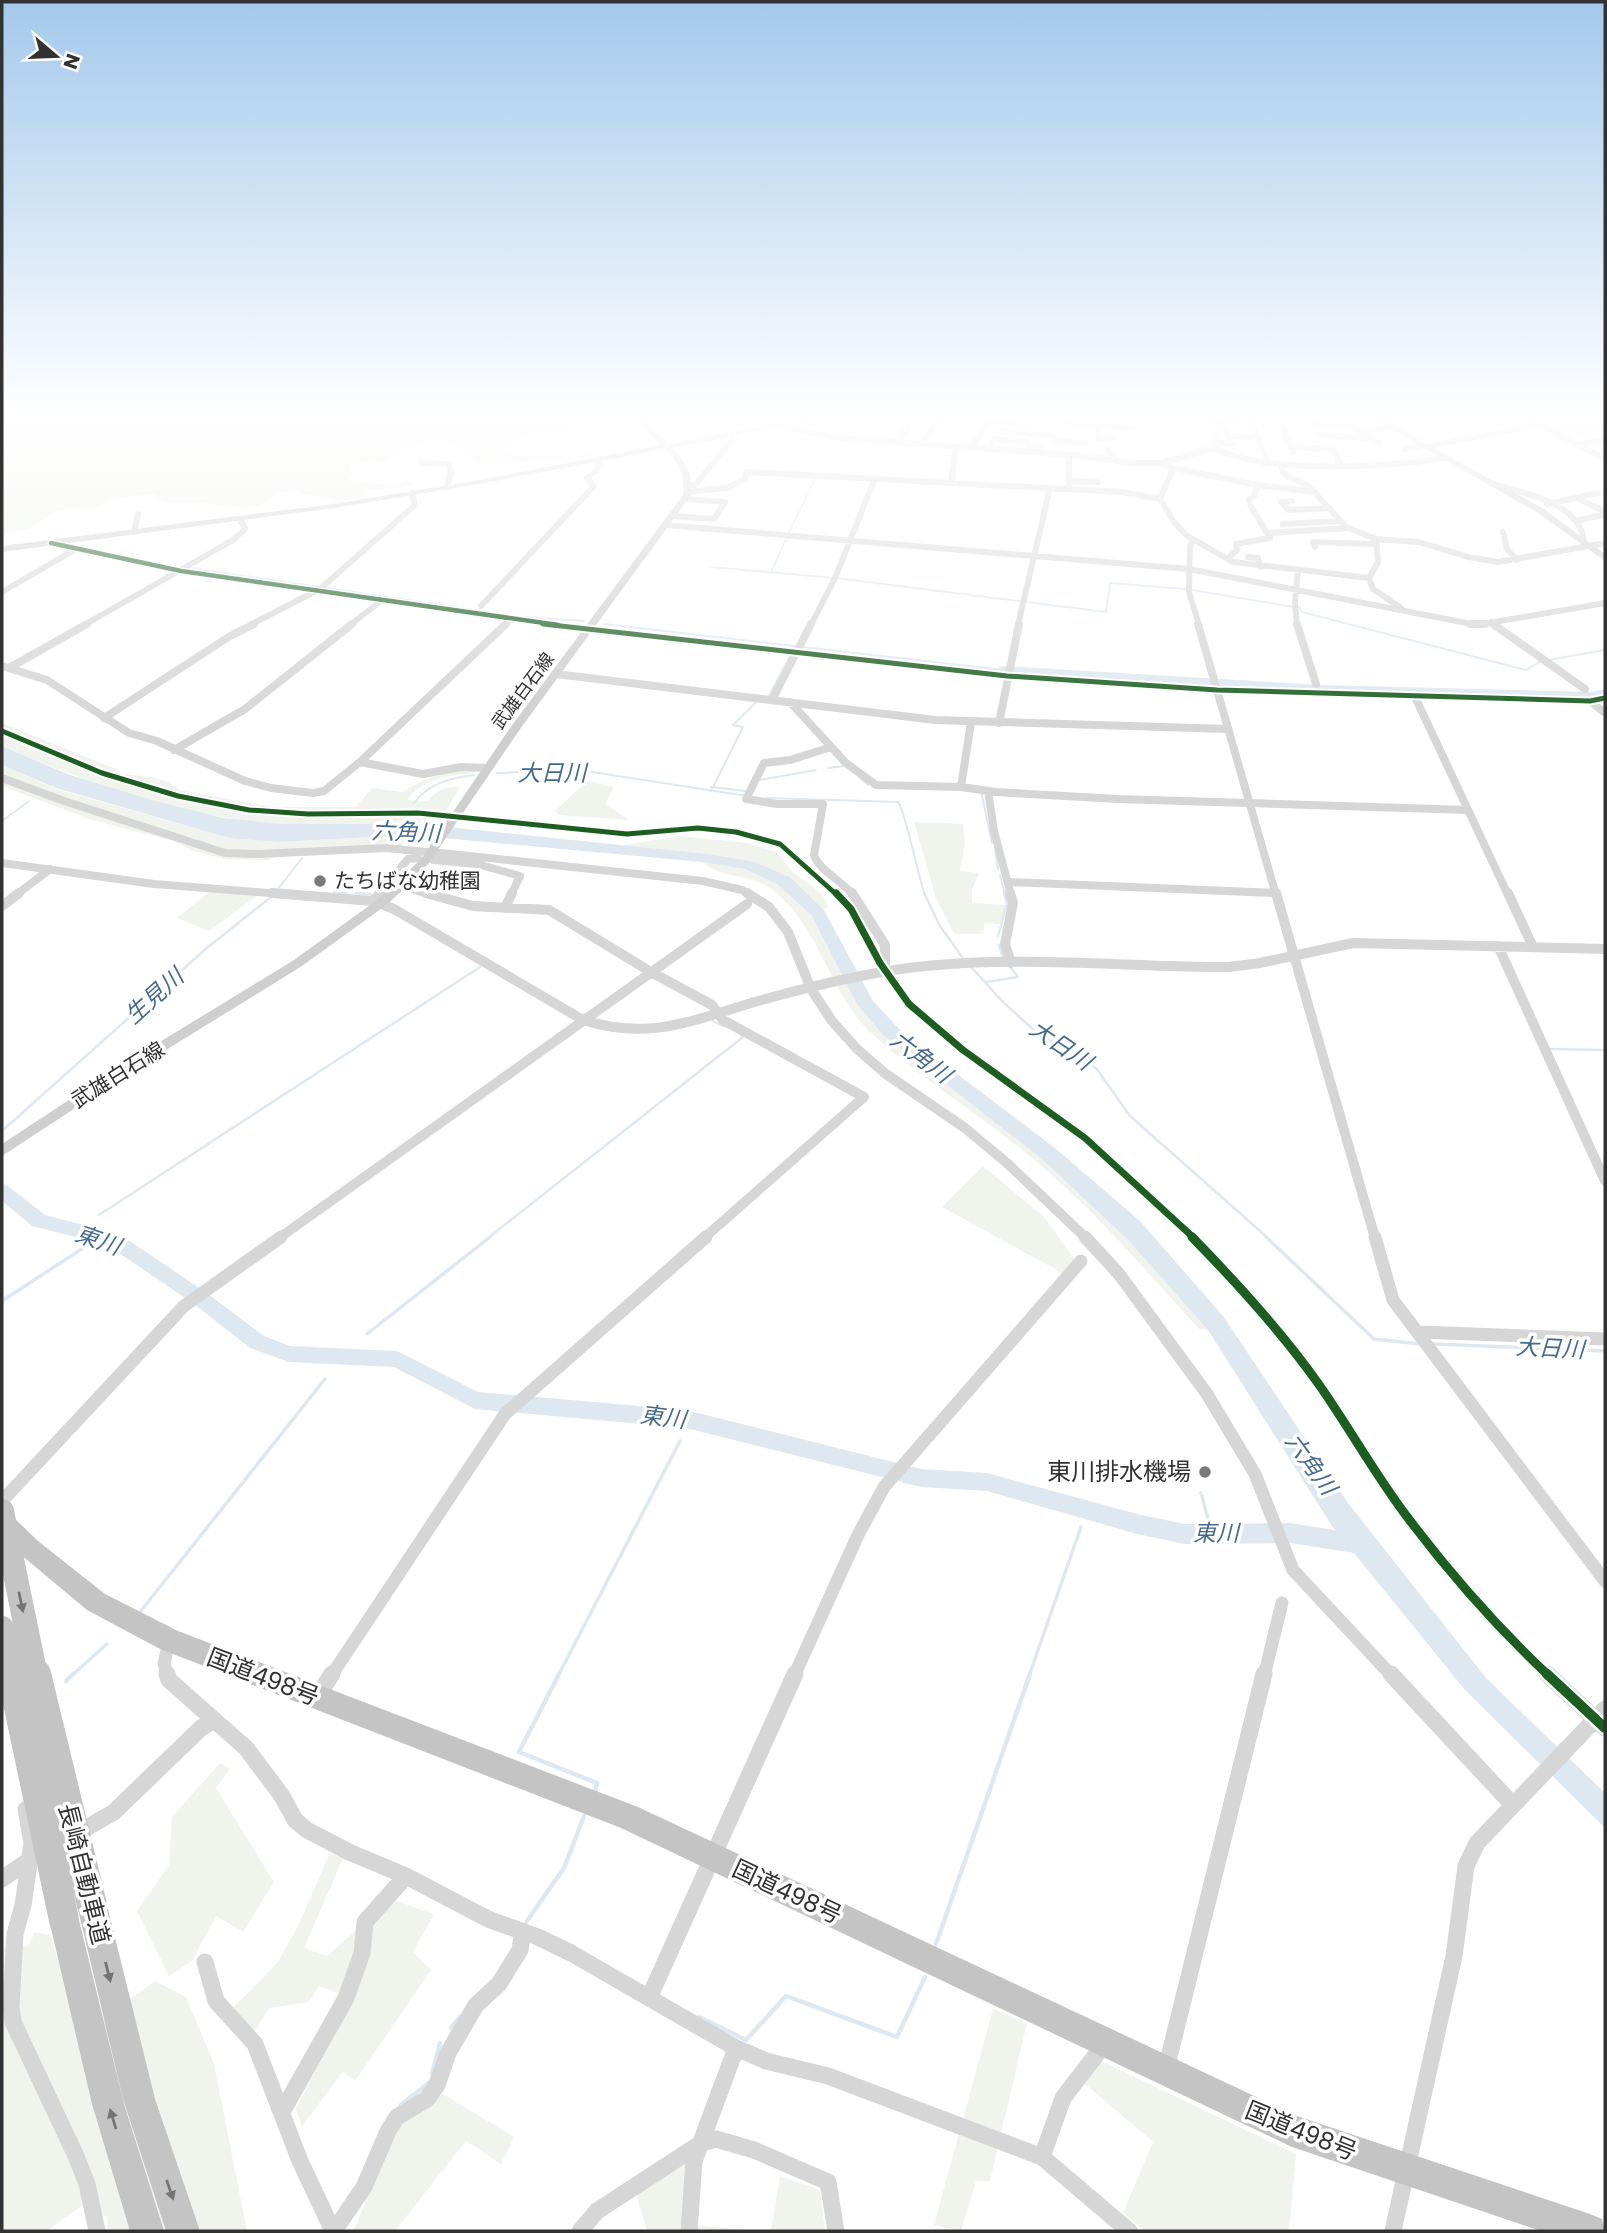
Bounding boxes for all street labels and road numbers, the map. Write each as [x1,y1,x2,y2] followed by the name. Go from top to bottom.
[486,647,560,734] street label: 武雄白石線
[66,1034,170,1115] street label: 武雄白石線
[202,1640,324,1713] street label: 国道498号
[51,1800,118,1948] street label: 長崎自動車道
[727,1852,847,1931] street label: 国道498号
[1241,2093,1362,2168] street label: 国道498号

